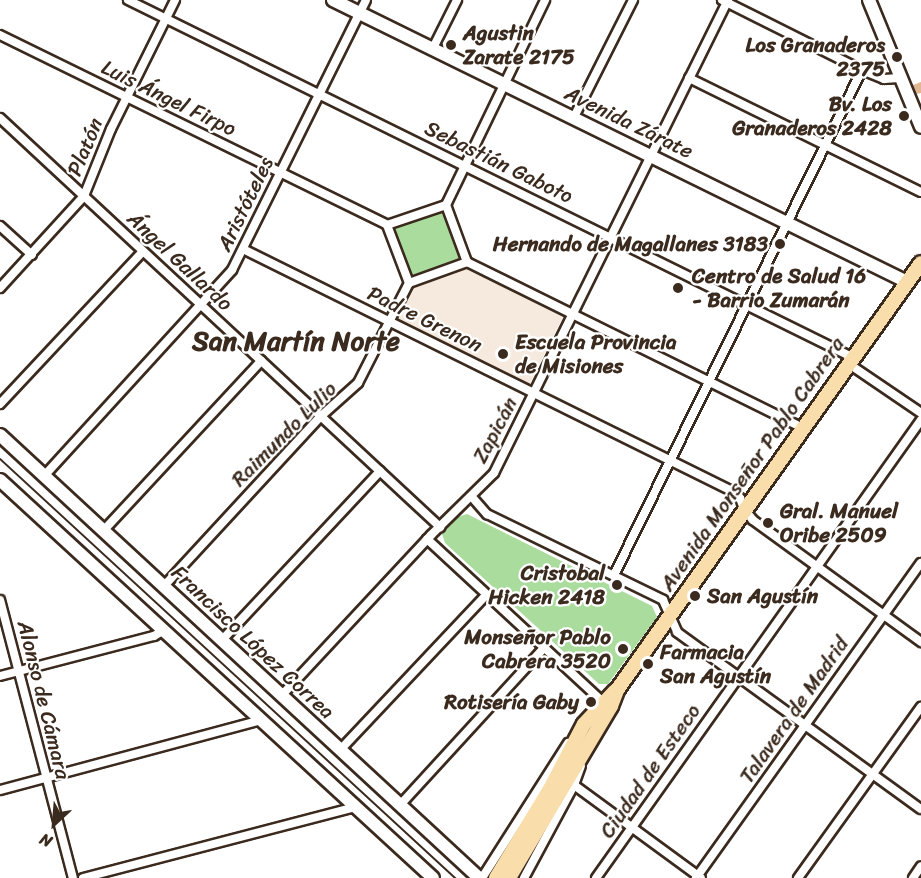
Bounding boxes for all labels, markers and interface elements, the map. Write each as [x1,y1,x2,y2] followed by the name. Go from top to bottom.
[463,20,575,70] place label: Agustin Zarate 2175
[745,32,885,82] place label: Los Granaderos 2375
[444,38,458,52] marker: Agustin Zarate 2175
[890,50,904,64] marker: Los Granaderos 2375
[97,54,241,142] street label: Luis Ángel Firpo
[561,80,697,164] street label: Avenida Zárate
[732,91,892,141] place label: Bv. Los Granaderos 2428
[897,109,911,123] marker: Bv. Los Granaderos 2428
[62,114,108,180] street label: Platón
[420,115,578,209] street label: Sebastián Gaboto
[211,153,279,255] street label: Aristóteles
[122,206,238,316] street label: Ángel Gallardo
[493,231,768,257] place label: Hernando de Magallanes 3183
[773,237,787,251] marker: Hernando de Magallanes 3183
[692,263,867,313] place label: Centro de Salud 16 - Barrio Zumarán
[669,279,687,297] marker: Centro de Salud 16 - Barrio Zumarán
[363,280,487,358] street label: Padre Grenon
[192,326,400,358] district label: San Martín Norte
[515,329,677,379] place label: Escuela Provincia de Misiones
[654,332,850,596] street label: Avenida Monseñor Pablo Cabrera
[496,347,510,361] marker: Escuela Provincia de Misiones
[226,376,342,492] street label: Raimundo Lulio
[467,393,523,467] street label: Zapicán
[780,498,896,548] place label: Gral. Manuel Oribe 2509
[761,516,775,530] marker: Gral. Manuel Oribe 2509
[166,560,340,724] street label: Francisco López Correa
[488,560,605,610] place label: Cristobal Hicken 2418
[610,578,624,592] marker: Cristobal Hicken 2418
[707,583,818,609] place label: San Agustín
[688,589,702,603] marker: San Agustín
[12,618,76,782] street label: Alonso de Cámara
[464,624,611,674] place label: Monseñor Pablo Cabrera 3520
[734,632,854,788] street label: Talavera de Madrid
[660,639,771,689] place label: Farmacia San Agustín
[616,642,630,656] marker: Monseñor Pablo Cabrera 3520
[641,657,655,671] marker: Farmacia San Agustín
[444,689,579,715] place label: Rotisería Gaby
[584,695,598,709] marker: Rotisería Gaby
[594,699,706,843] street label: Ciudad de Esteco
[24,794,84,854] north arrow
[35,825,57,856] text: N

